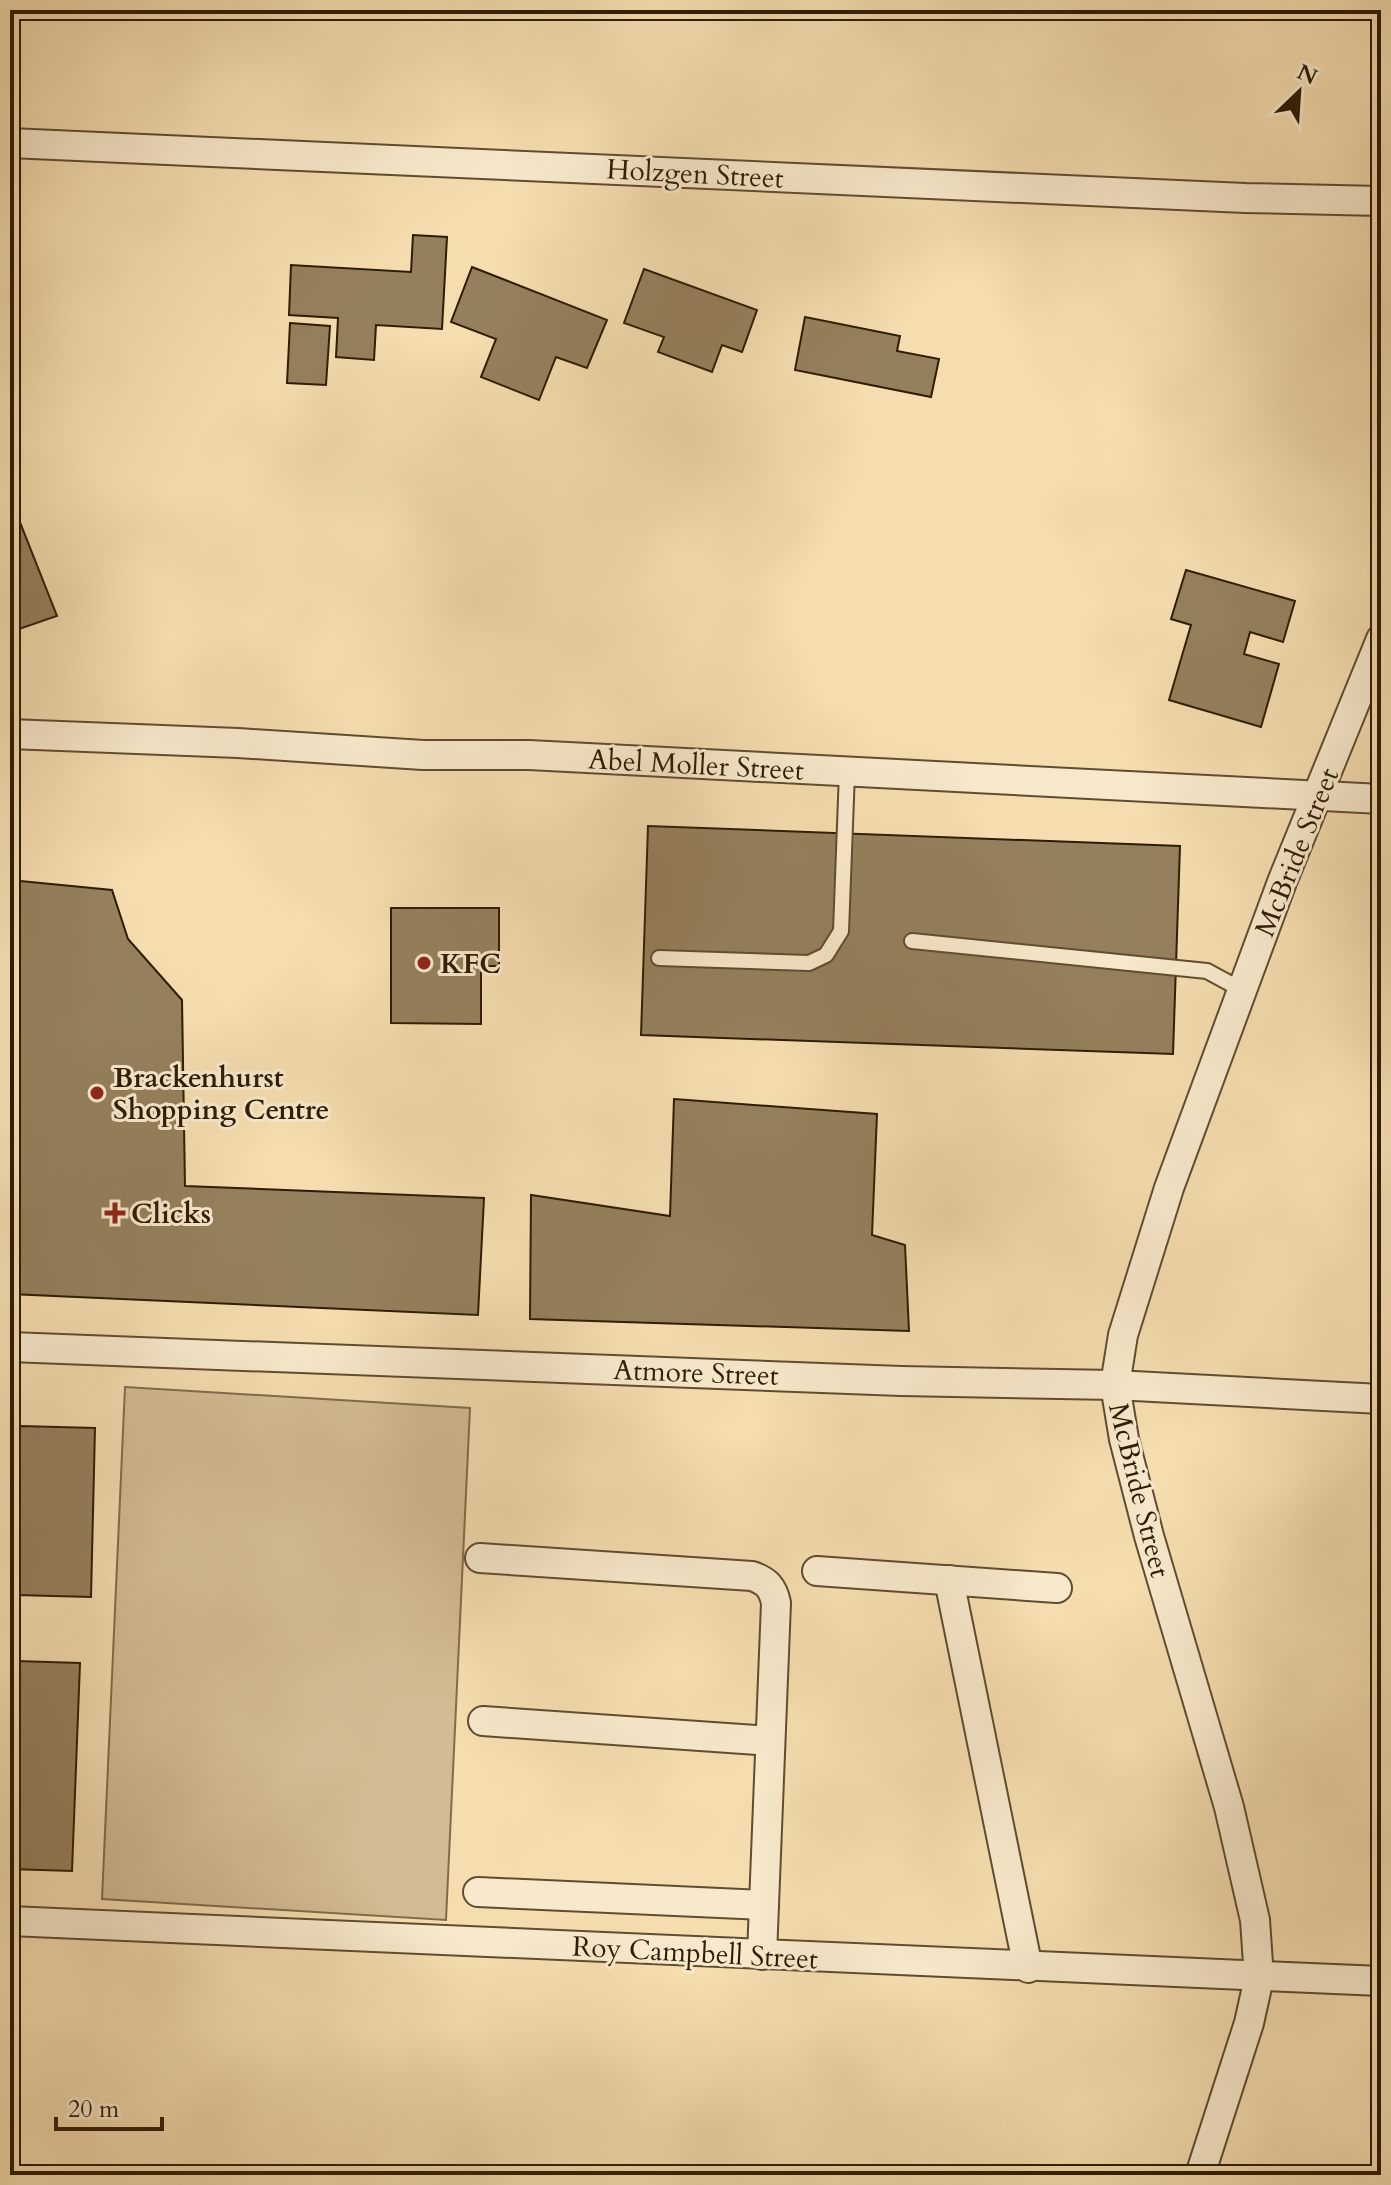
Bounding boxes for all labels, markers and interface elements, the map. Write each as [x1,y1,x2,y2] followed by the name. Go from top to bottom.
[1259,52,1339,132] north arrow
[1292,57,1322,92] text: N
[605,150,785,198] street label: Holzgen Street
[587,740,805,790] street label: Abel Moller Street
[1246,762,1348,942] street label: McBride Street
[440,945,501,983] place label: KFC
[415,954,433,972] marker: KFC
[113,1059,329,1129] place label: Brackenhurst Shopping Centre
[88,1084,106,1102] marker: Brackenhurst Shopping Centre
[131,1195,211,1233] place label: Clicks
[106,1204,124,1222] marker: Clicks
[613,1351,779,1395] street label: Atmore Street
[1099,1399,1179,1582] street label: McBride Street
[571,1928,819,1978] street label: Roy Campbell Street
[56,2081,162,2131] scale bar
[68,2093,120,2126] text: 20 m

